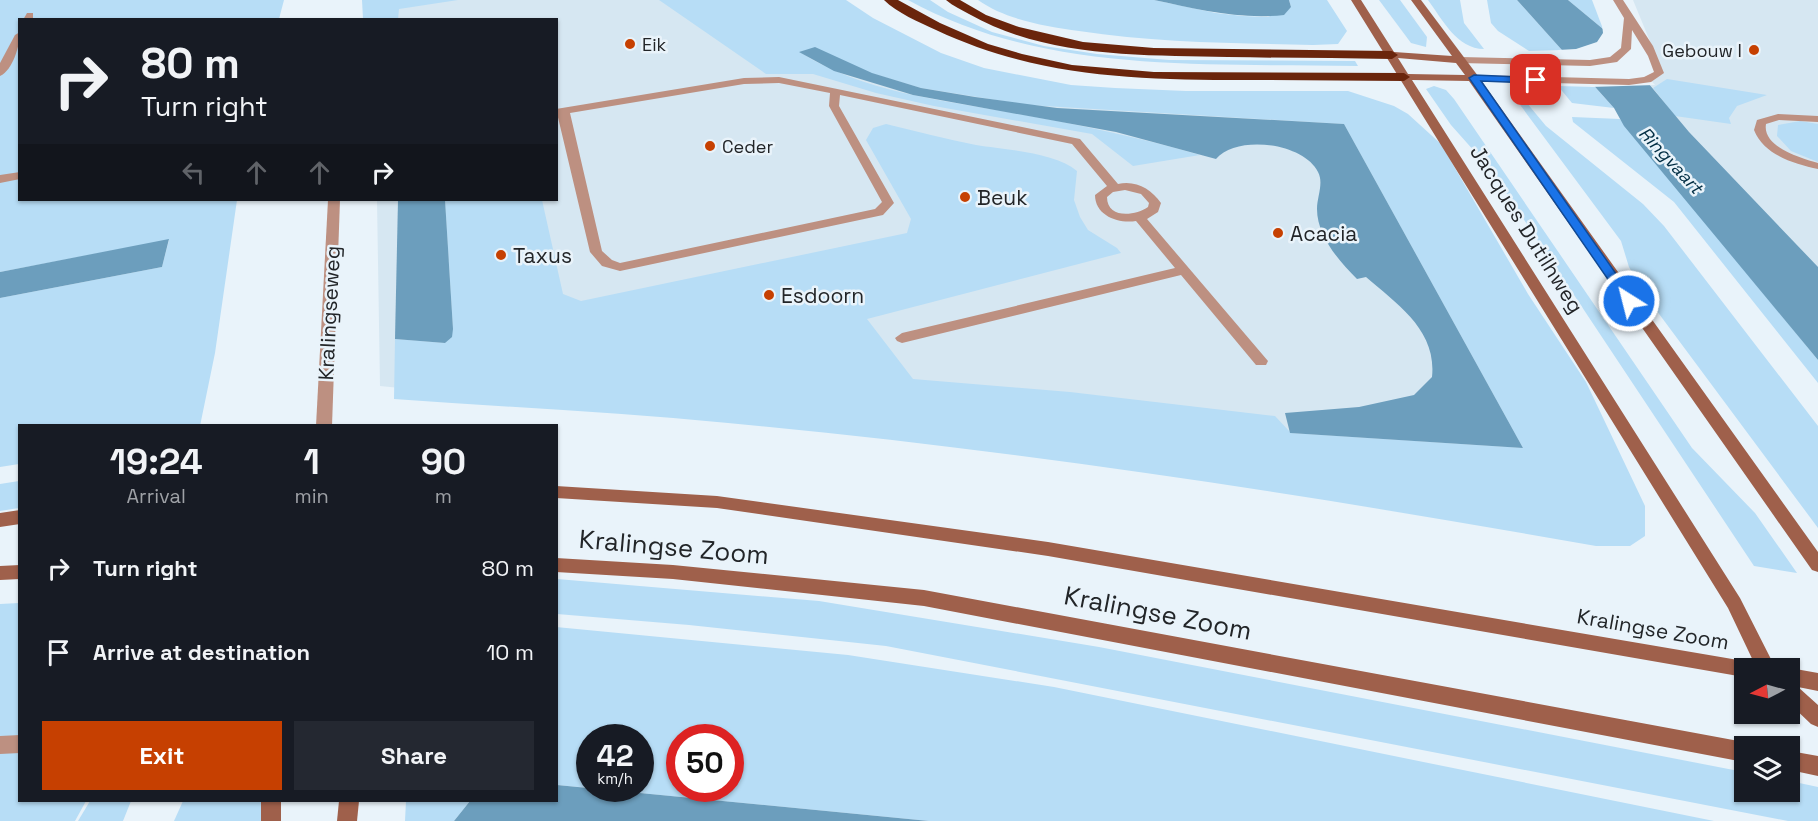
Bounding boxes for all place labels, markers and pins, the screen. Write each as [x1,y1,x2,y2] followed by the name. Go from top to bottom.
[642,33,667,56] place label: Eik
[623,37,637,51] marker: Eik
[1662,39,1742,62] place label: Gebouw I
[1747,43,1761,57] marker: Gebouw I
[1510,54,1561,105] pin
[722,135,773,158] place label: Ceder
[703,139,717,153] marker: Ceder
[977,184,1027,211] place label: Beuk
[958,190,972,204] marker: Beuk
[1290,220,1357,247] place label: Acacia
[1271,226,1285,240] marker: Acacia
[513,242,572,269] place label: Taxus
[494,248,508,262] marker: Taxus
[781,282,864,309] place label: Esdoorn
[762,288,776,302] marker: Esdoorn

